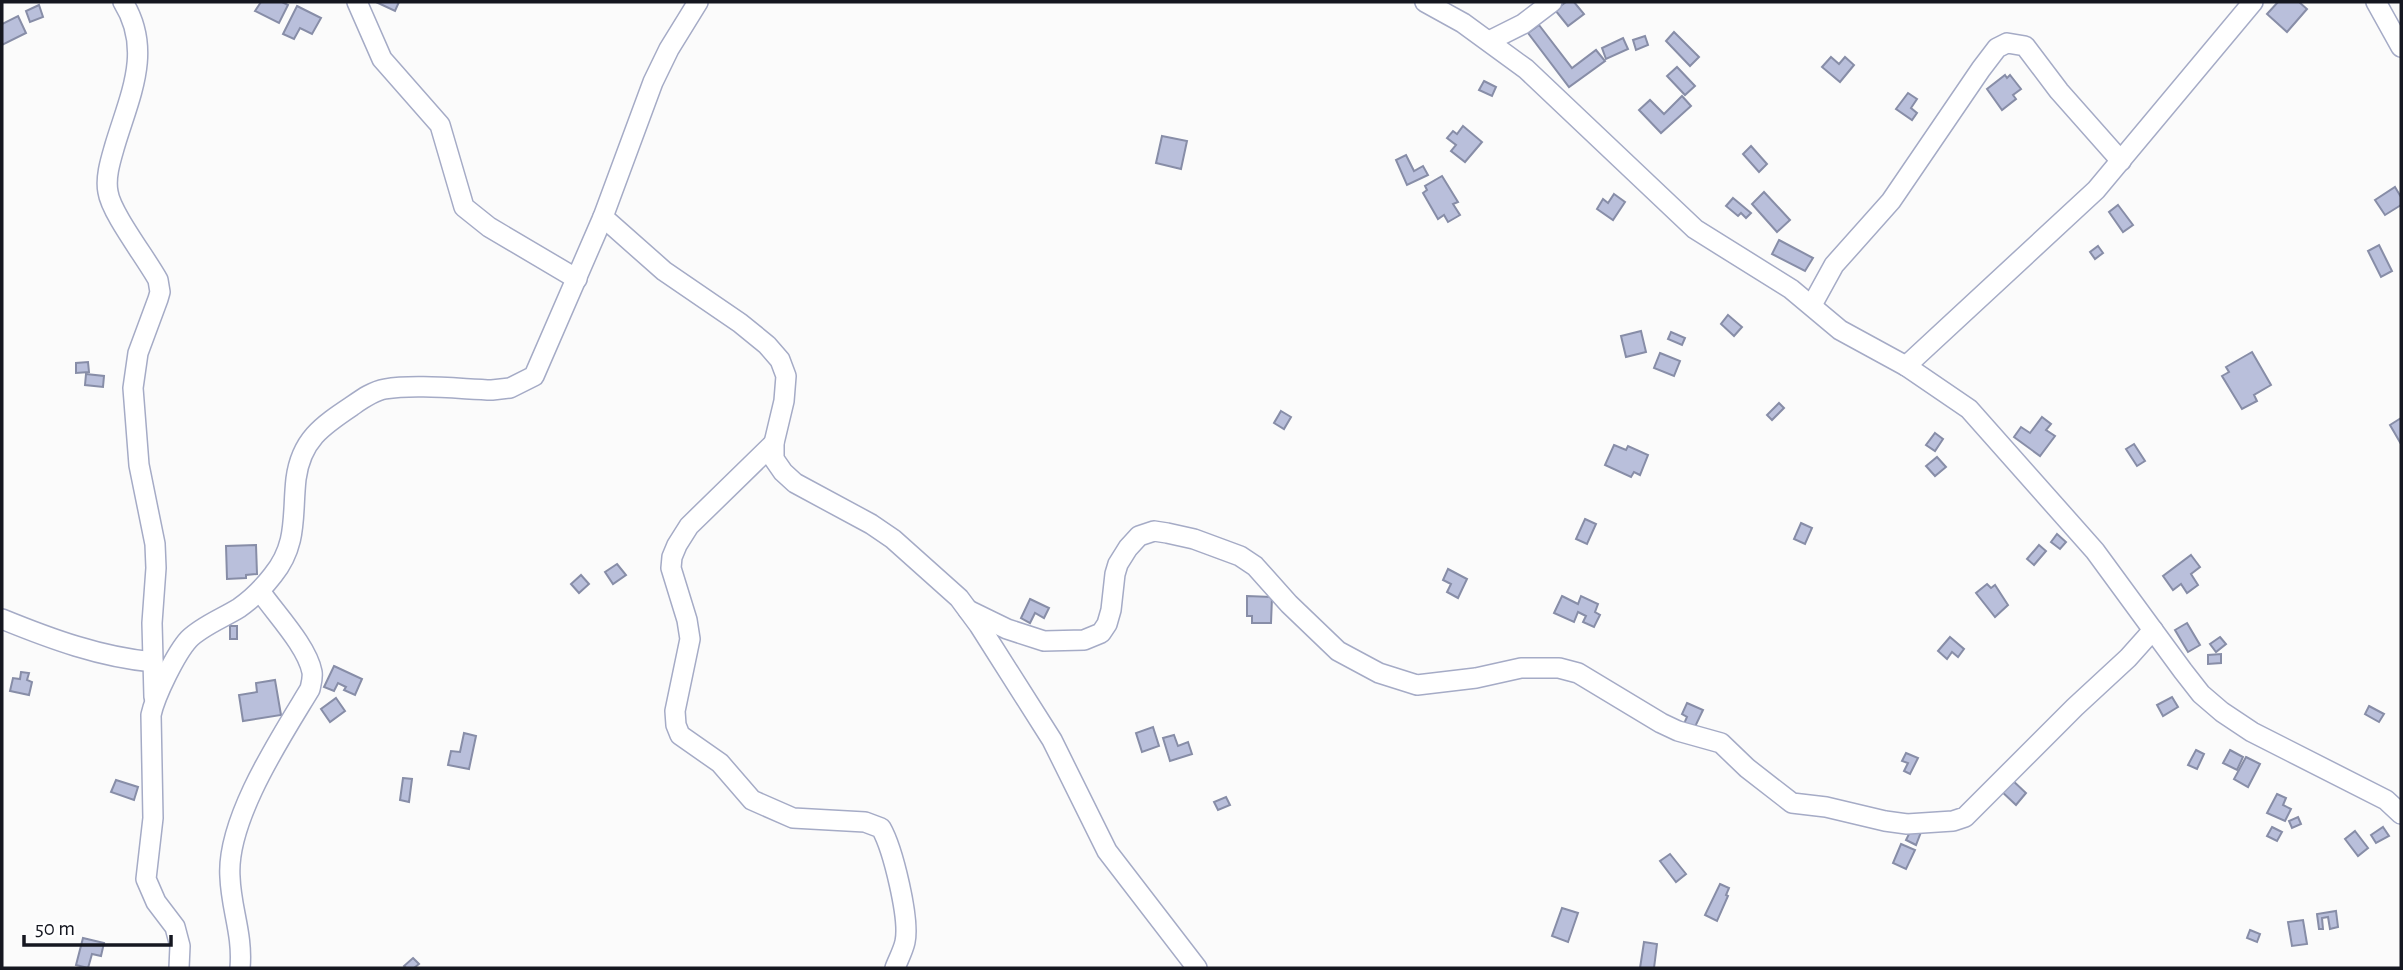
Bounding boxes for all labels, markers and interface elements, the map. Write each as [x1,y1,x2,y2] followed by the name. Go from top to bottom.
[24,904,172,948] scale bar
[35,918,75,939] text: 50 m

